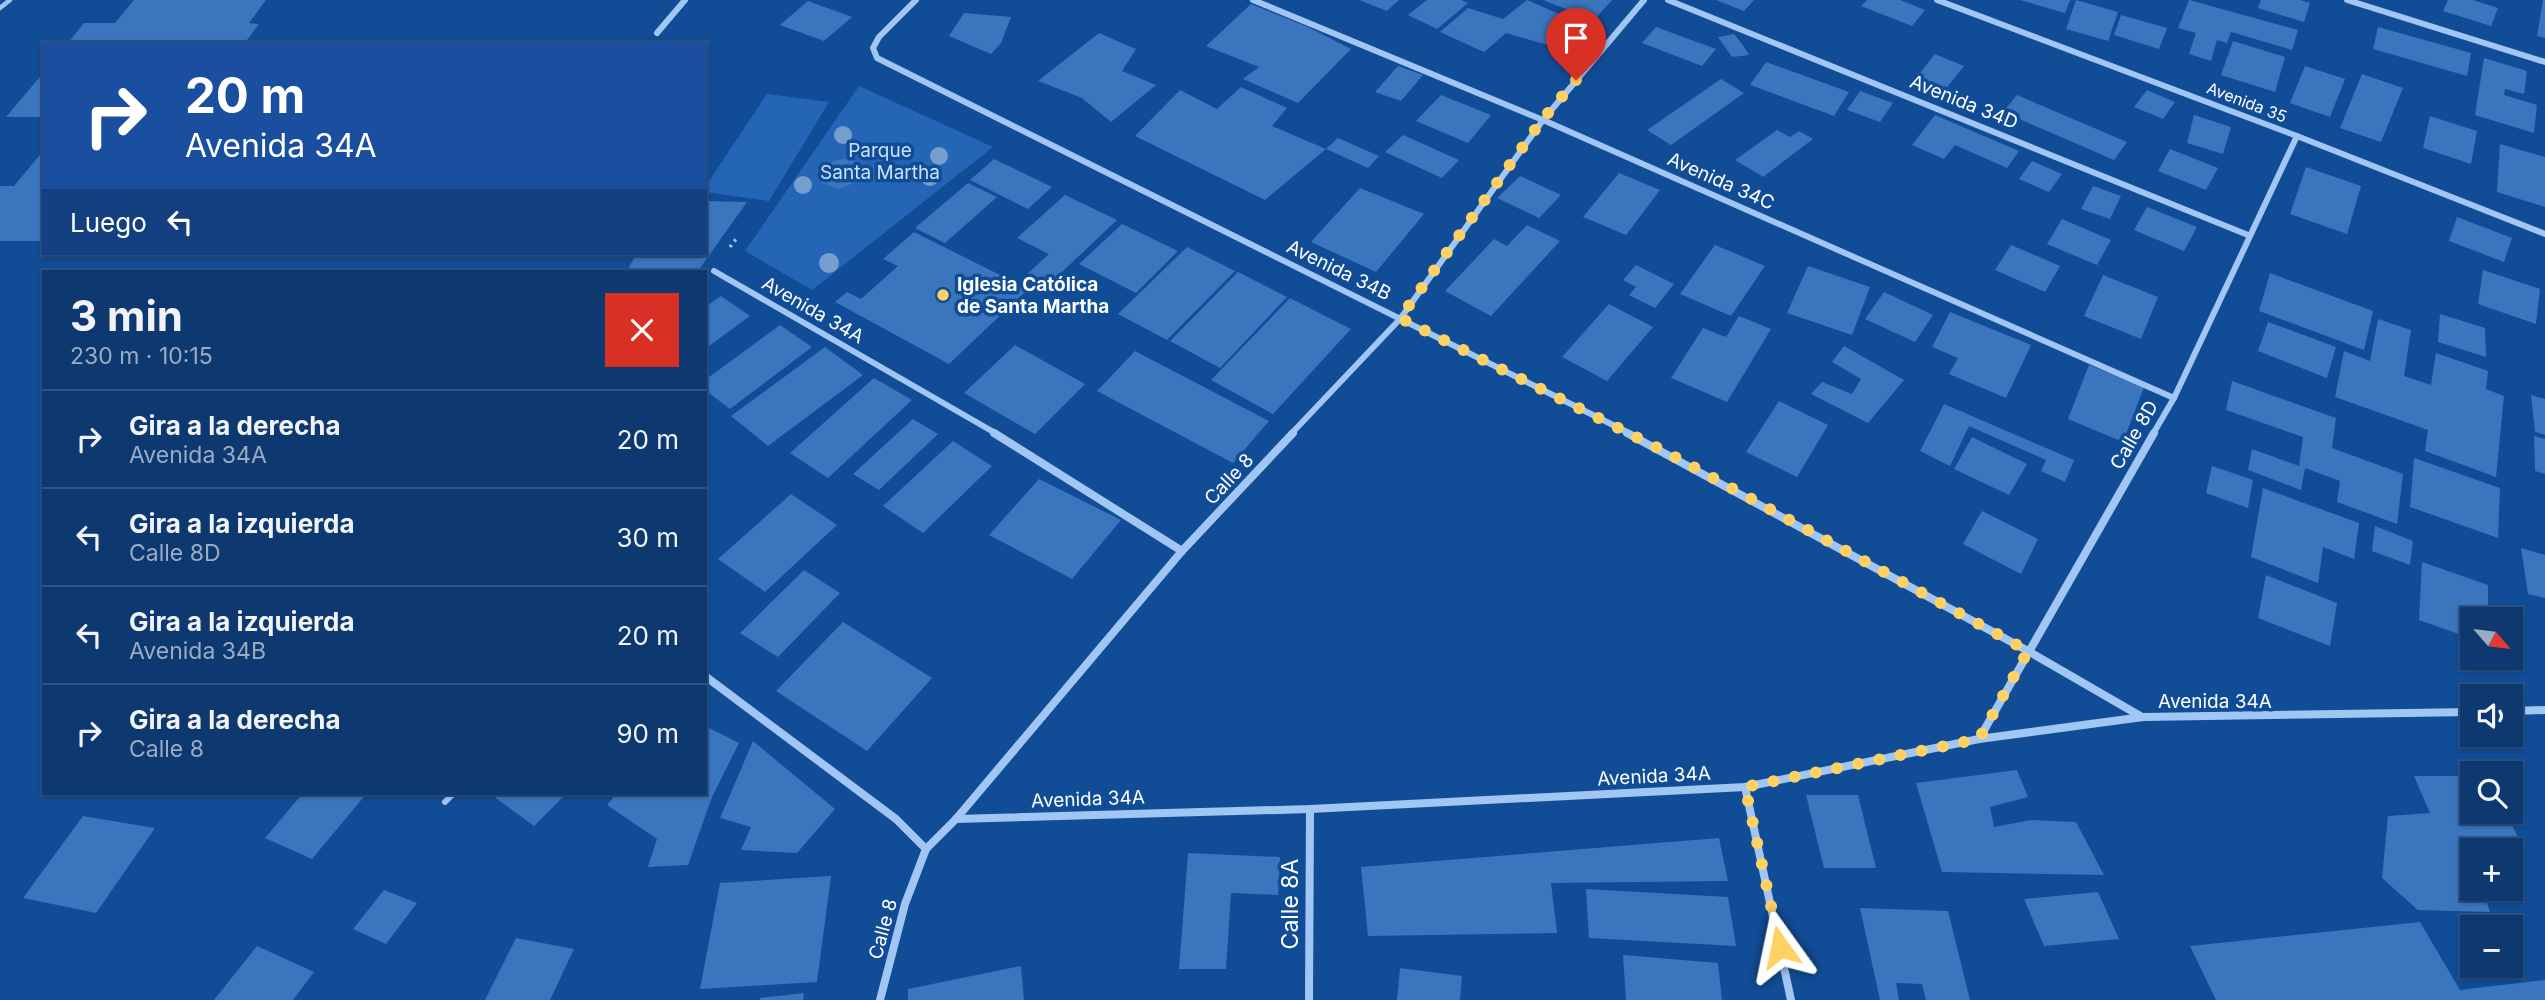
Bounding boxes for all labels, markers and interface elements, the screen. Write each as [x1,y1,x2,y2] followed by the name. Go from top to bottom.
[1546,8,1606,80] pin
[1557,19,1595,57] icon: arrive
[185,66,305,125] text: 20 m
[70,70,161,161] icon: right
[1907,70,2021,134] street label: Avenida 34D
[2204,78,2290,126] street label: Avenida 35
[185,126,377,165] text: Avenida 34A
[820,139,940,184] park label: Parque Santa Martha
[1664,147,1778,215] street label: Avenida 34C
[161,203,199,241] icon: left
[70,207,147,238] text: Luego
[1283,235,1395,305] street label: Avenida 34B
[758,272,868,348] street label: Avenida 34A
[957,273,1109,318] place label: Iglesia Católica de Santa Martha
[935,287,951,303] marker: Iglesia Católica de Santa Martha
[70,290,183,341] text: 3 min
[605,293,679,367] button: close
[70,342,213,370] text: 230 m · 10:15
[2105,396,2163,474] street label: Calle 8D
[129,410,341,441] text: Gira a la derecha
[70,420,108,458] icon: right
[617,424,679,455] text: 20 m
[129,441,267,469] text: Avenida 34A
[1199,449,1259,509] street label: Calle 8
[129,508,355,539] text: Gira a la izquierda
[70,518,108,556] icon: left
[616,522,679,553] text: 30 m
[129,539,221,567] text: Calle 8D
[129,606,355,637] text: Gira a la izquierda
[2460,607,2524,670] north arrow
[2460,607,2523,978] map controls
[70,616,108,654] icon: left
[617,620,679,651] text: 20 m
[129,637,266,665] text: Avenida 34B
[2460,684,2523,747] button: sound
[2158,690,2272,713] street label: Avenida 34A
[129,704,341,735] text: Gira a la derecha
[70,714,108,752] icon: right
[616,718,679,749] text: 90 m
[129,735,204,763] text: Calle 8
[2460,761,2523,824] button: search
[1597,762,1711,790] street label: Avenida 34A
[1031,786,1145,812] street label: Avenida 34A
[2460,838,2523,901] button: +
[1276,858,1304,949] street label: Calle 8A
[864,896,902,962] street label: Calle 8
[1743,910,1817,984] position arrow
[2460,915,2523,978] button: −

